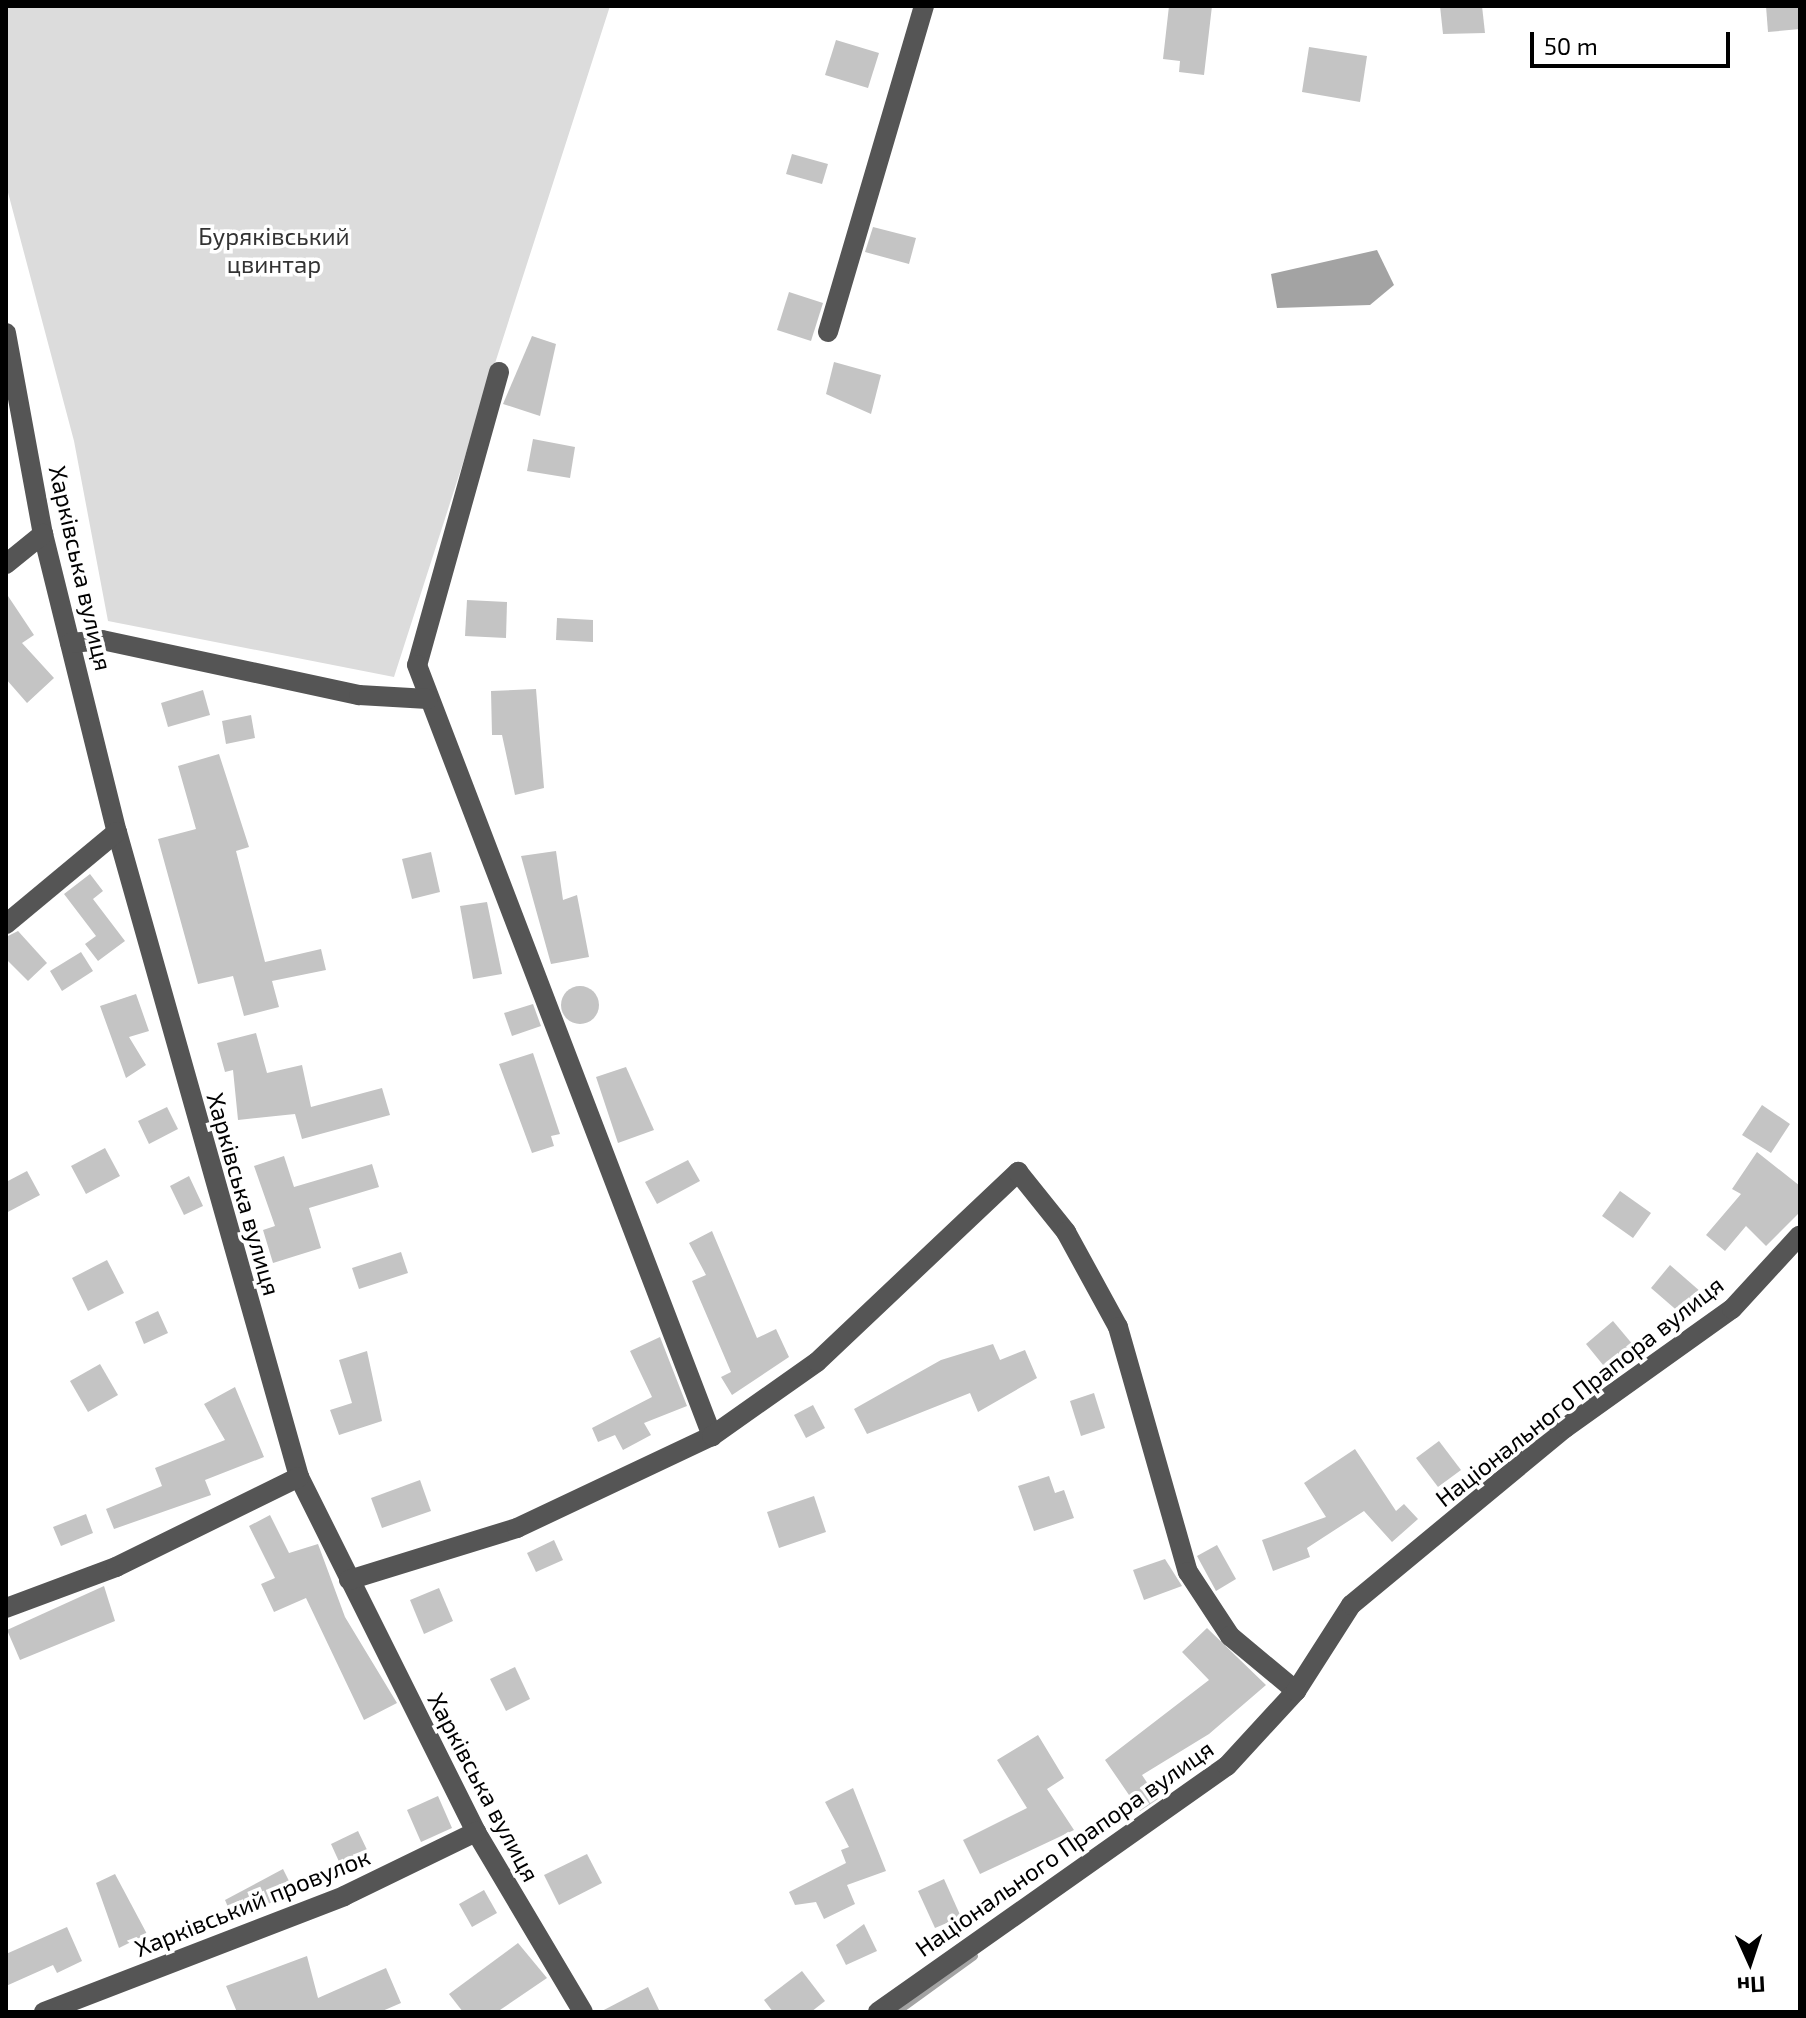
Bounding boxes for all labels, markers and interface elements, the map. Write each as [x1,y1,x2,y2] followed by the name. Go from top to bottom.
[1534,16,1734,66] scale bar
[1544,31,1598,60] text: 50 m
[198,222,350,278] park label: Буряківський цвинтар
[43,463,119,673] street label: Харківська вулиця
[201,1089,287,1299] street label: Харківська вулиця
[1429,1270,1729,1512] street label: Національного Прапора вулиця
[422,1688,546,1886] street label: Харківська вулиця
[909,1734,1219,1962] street label: Національного Прапора вулиця
[130,1842,374,1962] street label: Харківський провулок
[1710,1922,1790,2002] north arrow
[1736,1972,1766,2000] text: Пн

